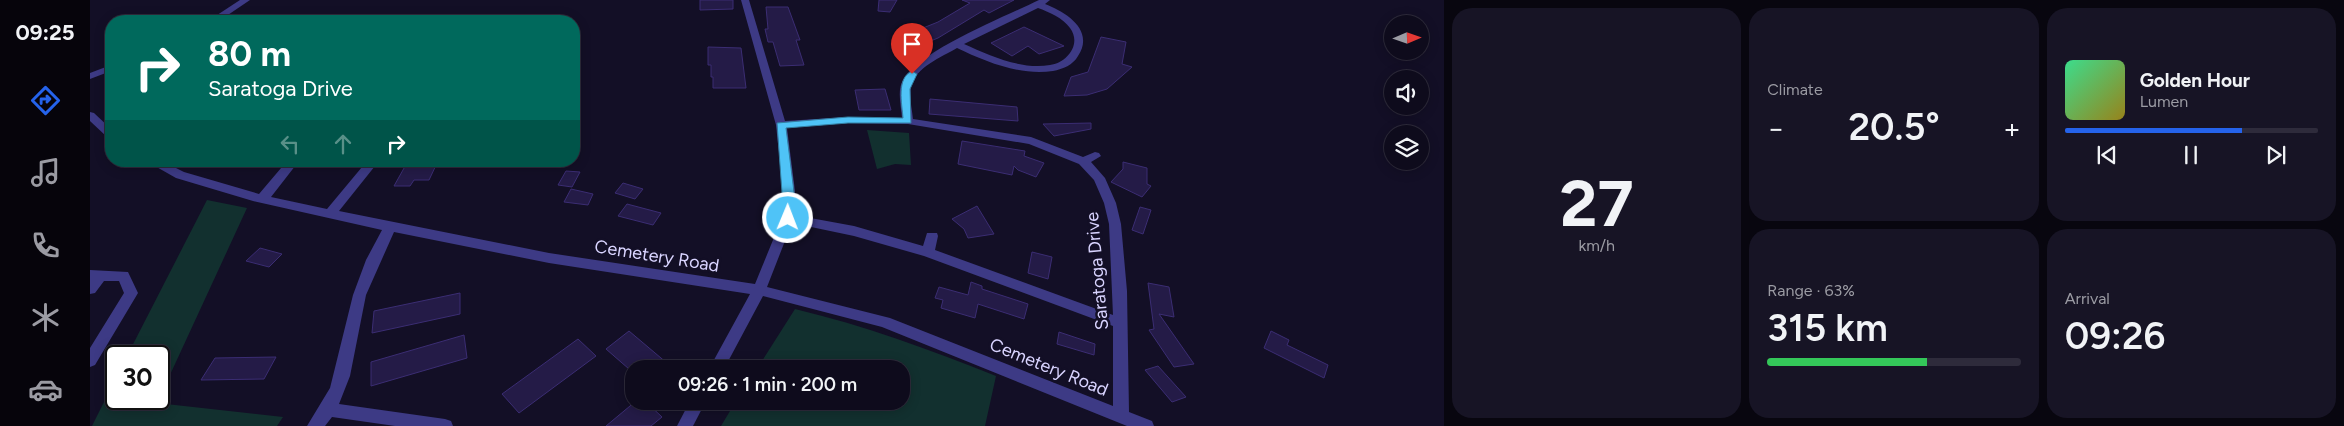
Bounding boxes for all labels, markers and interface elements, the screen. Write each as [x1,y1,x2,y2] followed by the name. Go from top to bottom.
[1384,15,1429,60] north arrow
[1384,15,1429,170] map controls
[15,19,75,46] text: 09:25
[891,23,933,74] pin
[898,30,926,58] icon: arrive
[208,33,291,75] text: 80 m
[125,35,190,100] icon: right
[2140,69,2250,92] text: Golden Hour
[1384,70,1429,115] button: sound
[208,75,353,102] text: Saratoga Drive
[1767,80,1823,99] text: Climate
[28,83,63,118] icon: directions
[2140,92,2188,111] text: Lumen
[1848,104,1940,150] text: 20.5°
[1767,111,1785,145] text: −
[2003,111,2021,145] text: +
[1384,125,1429,170] button: layers
[276,130,304,158] icon: left
[329,130,357,158] icon: ahead
[382,130,410,158] icon: right
[2093,141,2121,169] icon: previous
[2177,141,2205,169] icon: pause
[2262,141,2290,169] icon: next
[28,155,63,190] icon: music
[1560,164,1634,242] text: 27
[761,191,813,243] position arrow
[1081,211,1113,331] street label: Saratoga Drive
[28,228,63,263] icon: phone
[593,235,721,277] street label: Cemetery Road
[1578,236,1615,255] text: km/h
[1767,281,1855,300] text: Range · 63%
[2065,289,2110,308] text: Arrival
[28,300,63,335] icon: climate
[1767,305,1888,351] text: 315 km
[2065,313,2165,359] text: 09:26
[986,333,1112,401] street label: Cemetery Road
[105,345,170,410] speed limit sign: 30
[28,372,63,407] icon: car
[678,373,857,396] text: 09:26 · 1 min · 200 m

